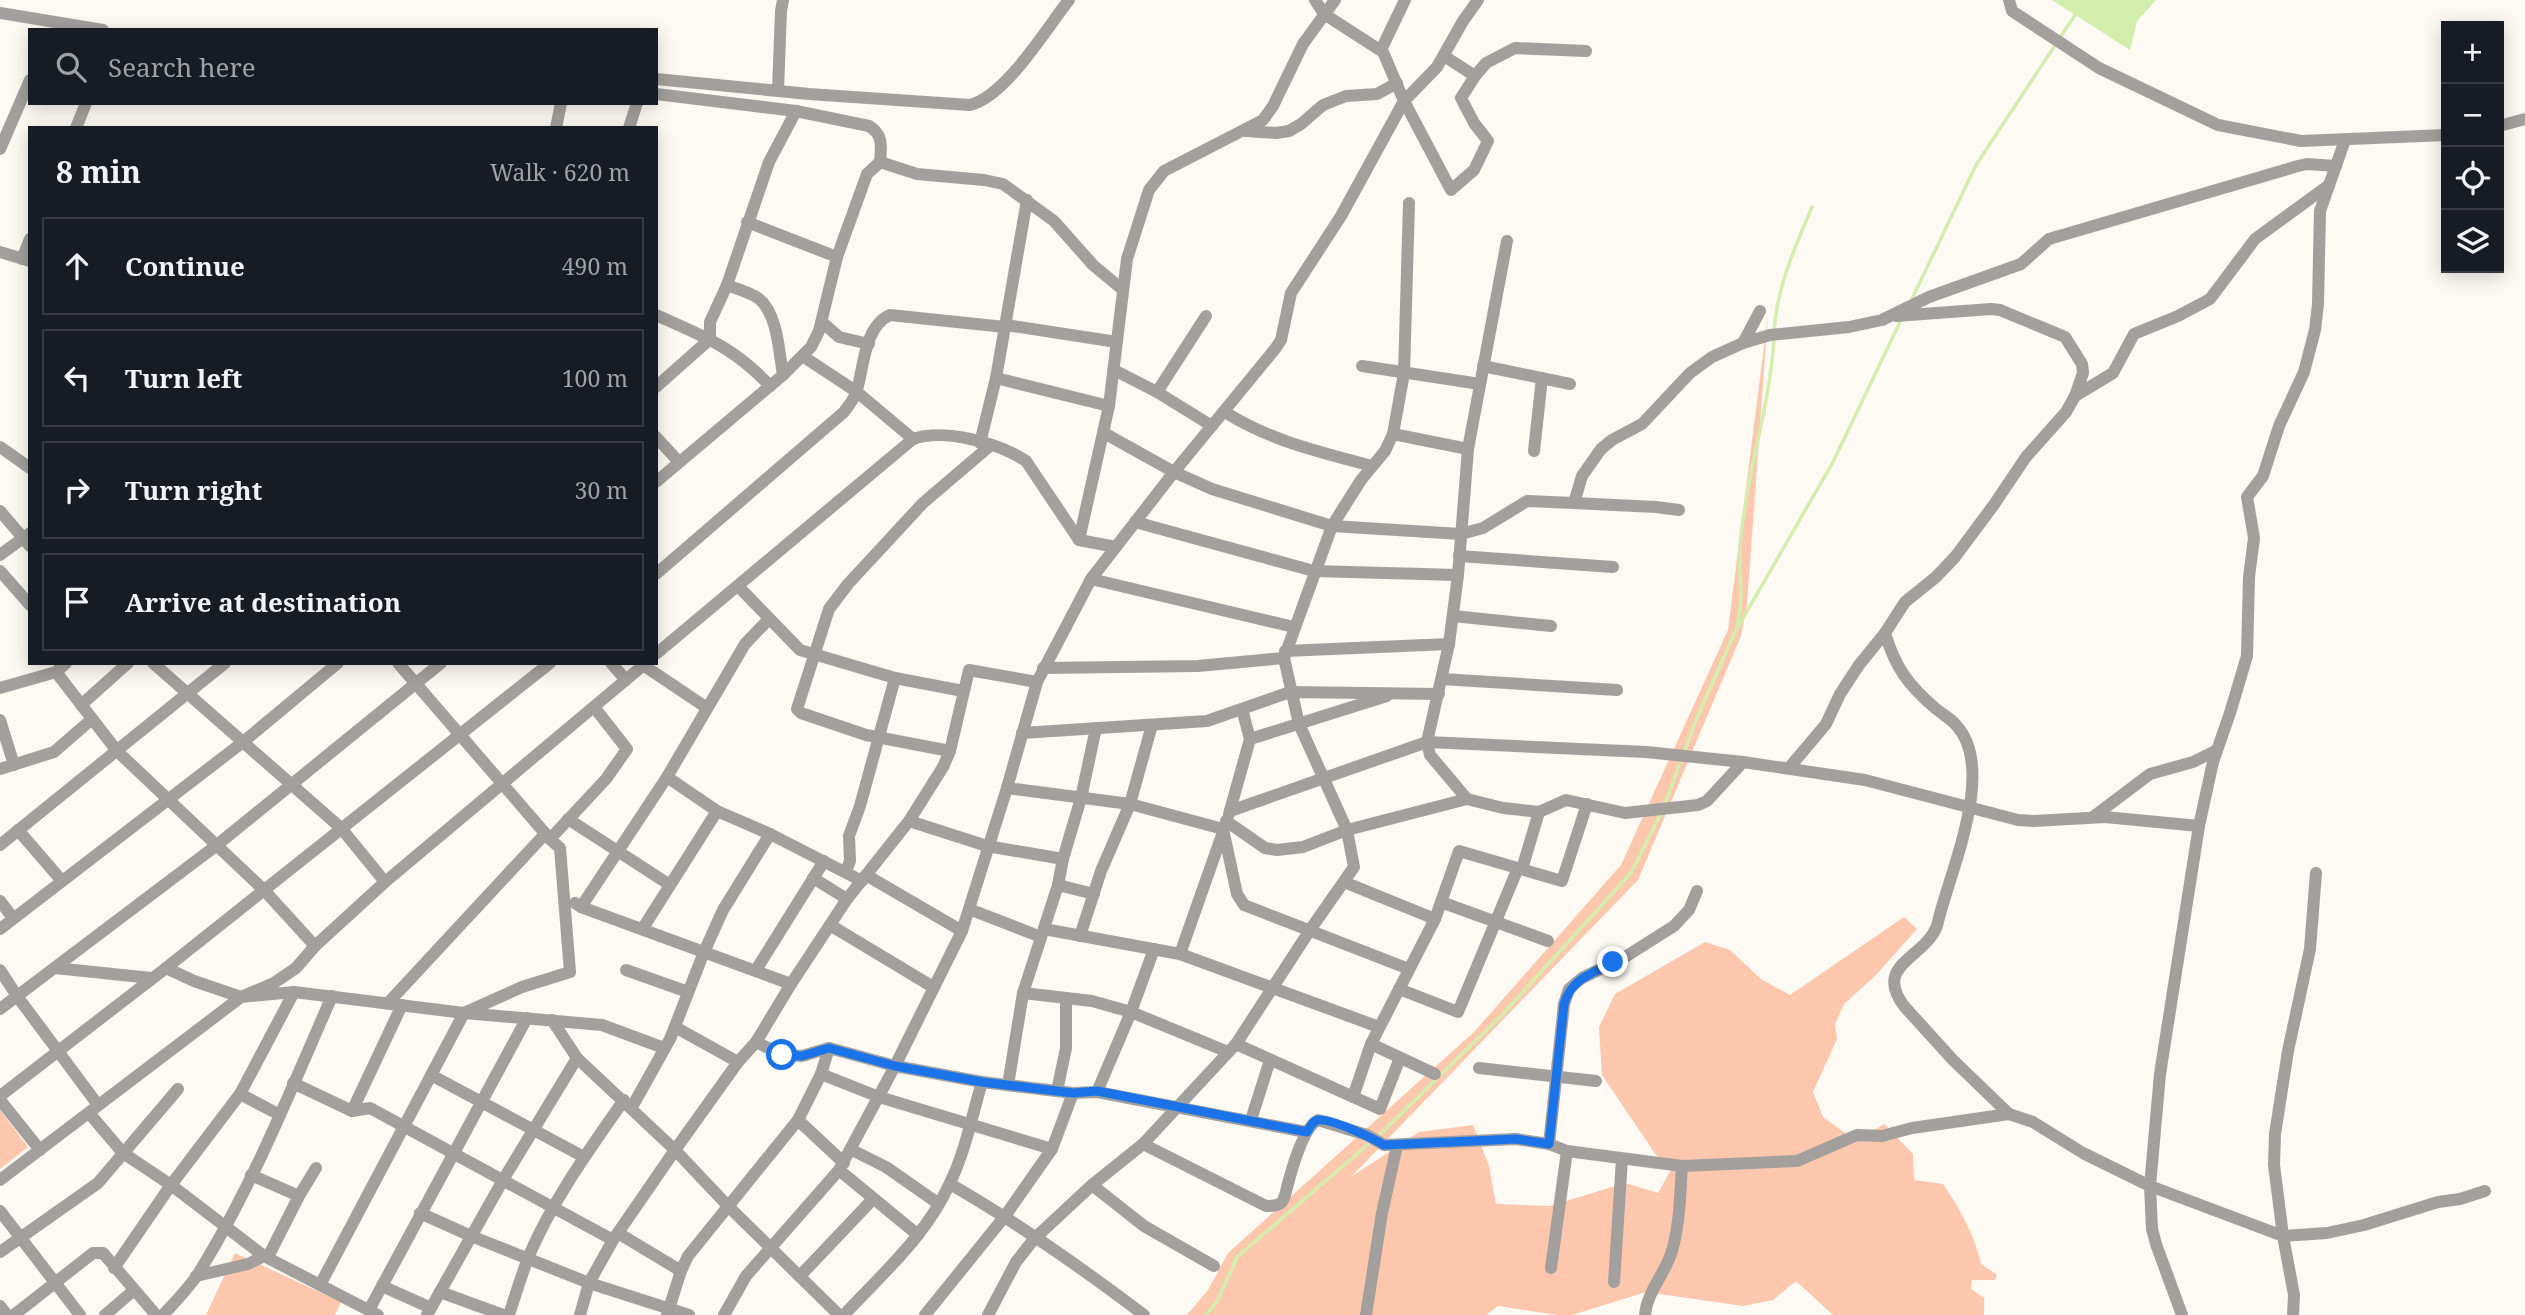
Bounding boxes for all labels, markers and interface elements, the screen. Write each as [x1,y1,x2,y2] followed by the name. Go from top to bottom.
[2441,21,2504,273] map controls
[2441,21,2504,84] button: +
[28,28,658,105] search box
[52,48,90,86] icon: search
[108,49,256,85] text: Search here
[2441,84,2504,147] button: −
[2441,147,2504,210] button: locate
[56,151,141,192] text: 8 min
[490,156,630,188] text: Walk · 620 m
[2441,210,2504,273] button: layers
[58,247,96,285] icon: ahead
[125,248,245,284] text: Continue
[562,250,628,282] text: 490 m
[58,359,96,397] icon: left
[125,360,242,396] text: Turn left
[562,362,628,394] text: 100 m
[58,471,96,509] icon: right
[125,472,262,508] text: Turn right
[575,474,628,506] text: 30 m
[58,583,96,621] icon: arrive
[125,584,401,620] text: Arrive at destination
[1597,946,1628,977] route end
[766,1039,797,1070] route start

